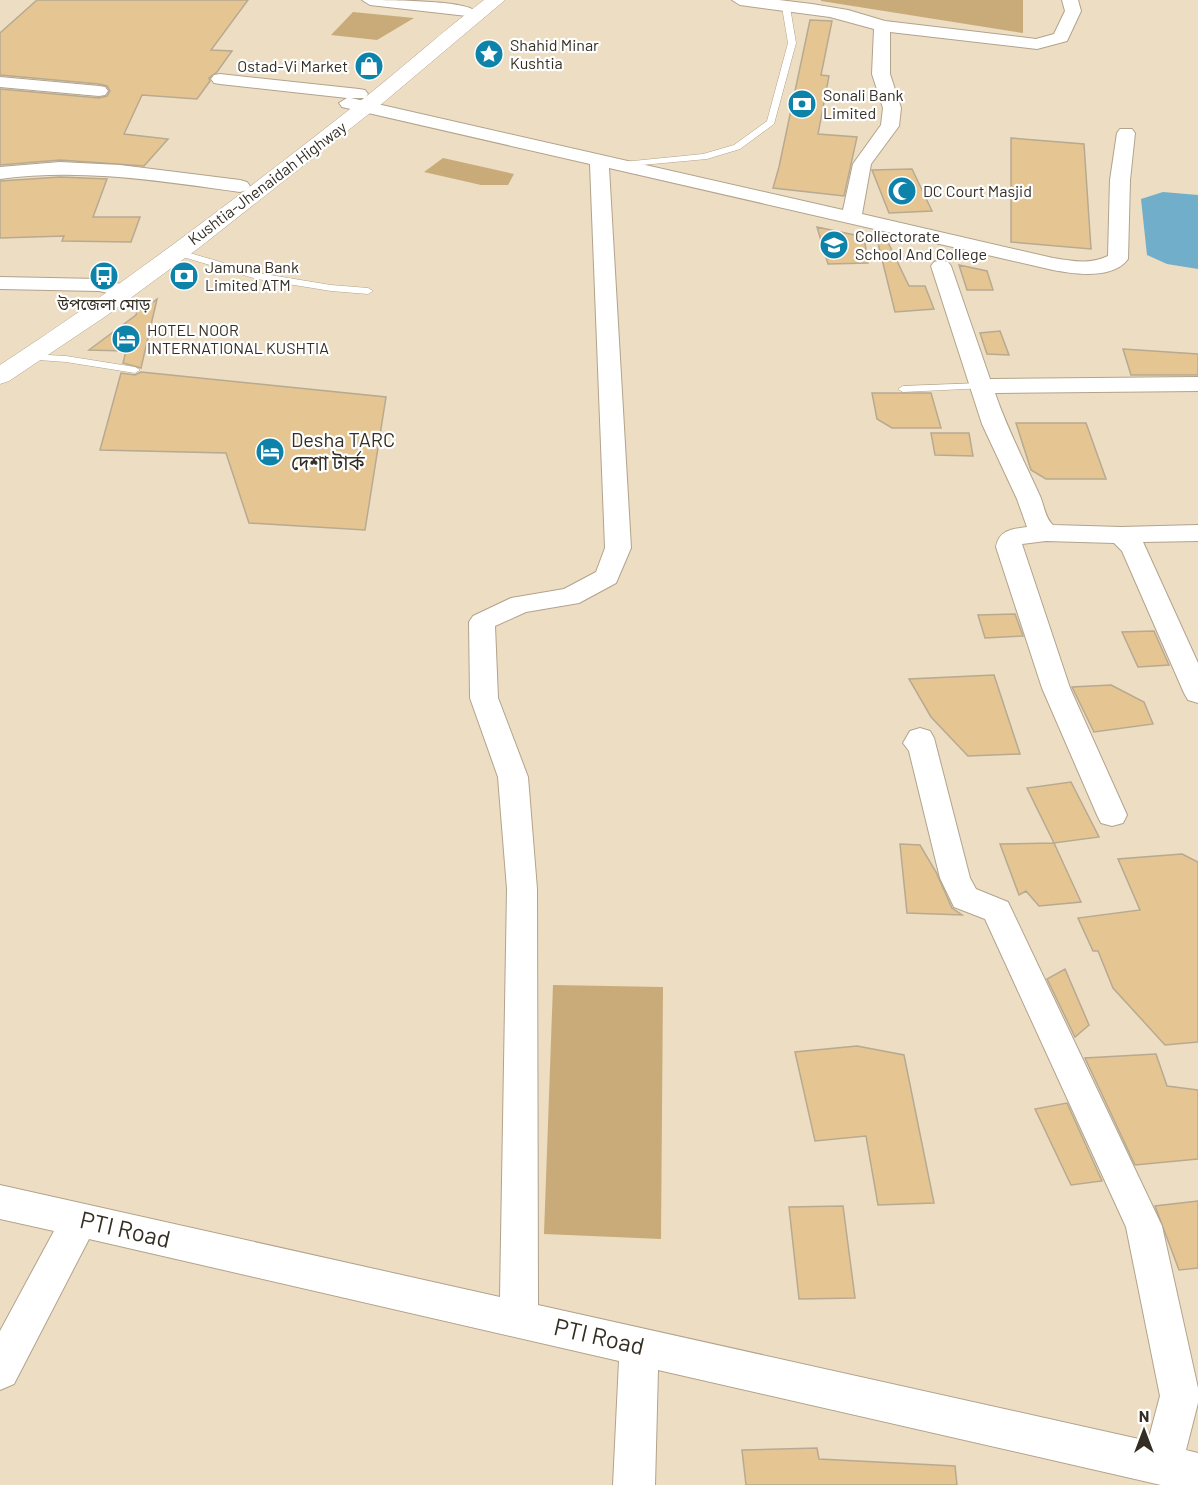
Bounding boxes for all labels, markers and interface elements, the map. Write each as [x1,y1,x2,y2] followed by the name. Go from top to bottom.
[510,35,599,72] place label: Shahid Minar Kushtia
[473,38,505,70] place icon: Shahid Minar Kushtia
[353,50,385,82] shop icon: Ostad-Vi Market
[237,56,348,75] place label: Ostad-Vi Market
[823,85,904,122] place label: Sonali Bank Limited
[786,88,818,120] bank icon: Sonali Bank Limited
[184,116,350,248] street label: Kushtia-Jhenaidah Highway
[886,175,918,207] mosque icon: DC Court Masjid
[923,181,1032,200] place label: DC Court Masjid
[855,226,987,263] place label: Collectorate School And College
[818,229,850,261] school or university icon: Collectorate School And College
[205,257,299,294] place label: Jamuna Bank Limited ATM
[88,260,120,292] bus stop icon: উপজেলা মোড়
[168,260,200,292] bank icon: Jamuna Bank Limited ATM
[57,294,151,313] place label: উপজেলা মোড়
[147,320,329,357] place label: HOTEL NOOR INTERNATIONAL KUSHTIA
[110,323,142,355] hotel icon: HOTEL NOOR INTERNATIONAL KUSHTIA
[291,427,395,474] place label: Desha TARC দেশা টার্ক
[254,436,286,468] hotel icon: Desha TARC দেশা টার্ক
[77,1204,173,1253] street label: PTI Road
[551,1311,647,1360] street label: PTI Road
[1114,1401,1174,1461] north arrow
[1139,1406,1149,1425] text: N

